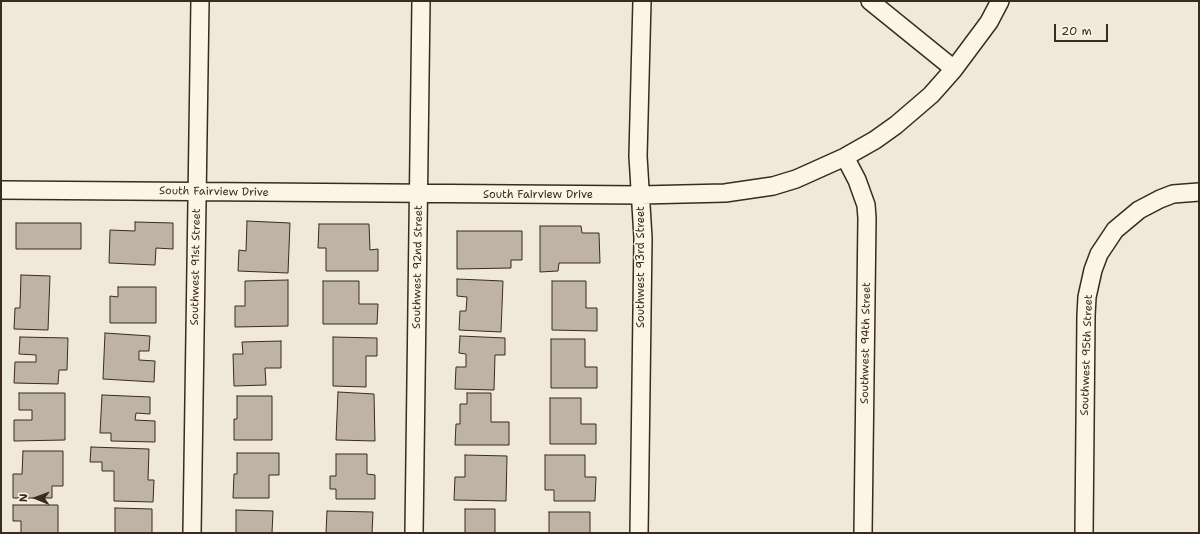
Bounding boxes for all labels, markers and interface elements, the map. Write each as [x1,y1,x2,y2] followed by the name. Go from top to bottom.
[1056,16,1110,42] scale bar
[1061,23,1092,39] text: 20 m
[159,184,269,200] street label: South Fairview Drive
[483,188,593,202] street label: South Fairview Drive
[410,205,426,329] street label: Southwest 92nd Street
[634,206,648,328] street label: Southwest 93rd Street
[188,208,204,326] street label: Southwest 91st Street
[858,282,874,404] street label: Southwest 94th Street
[1078,294,1096,416] street label: Southwest 95th Street
[16,478,56,518] north arrow
[16,493,31,502] text: N

